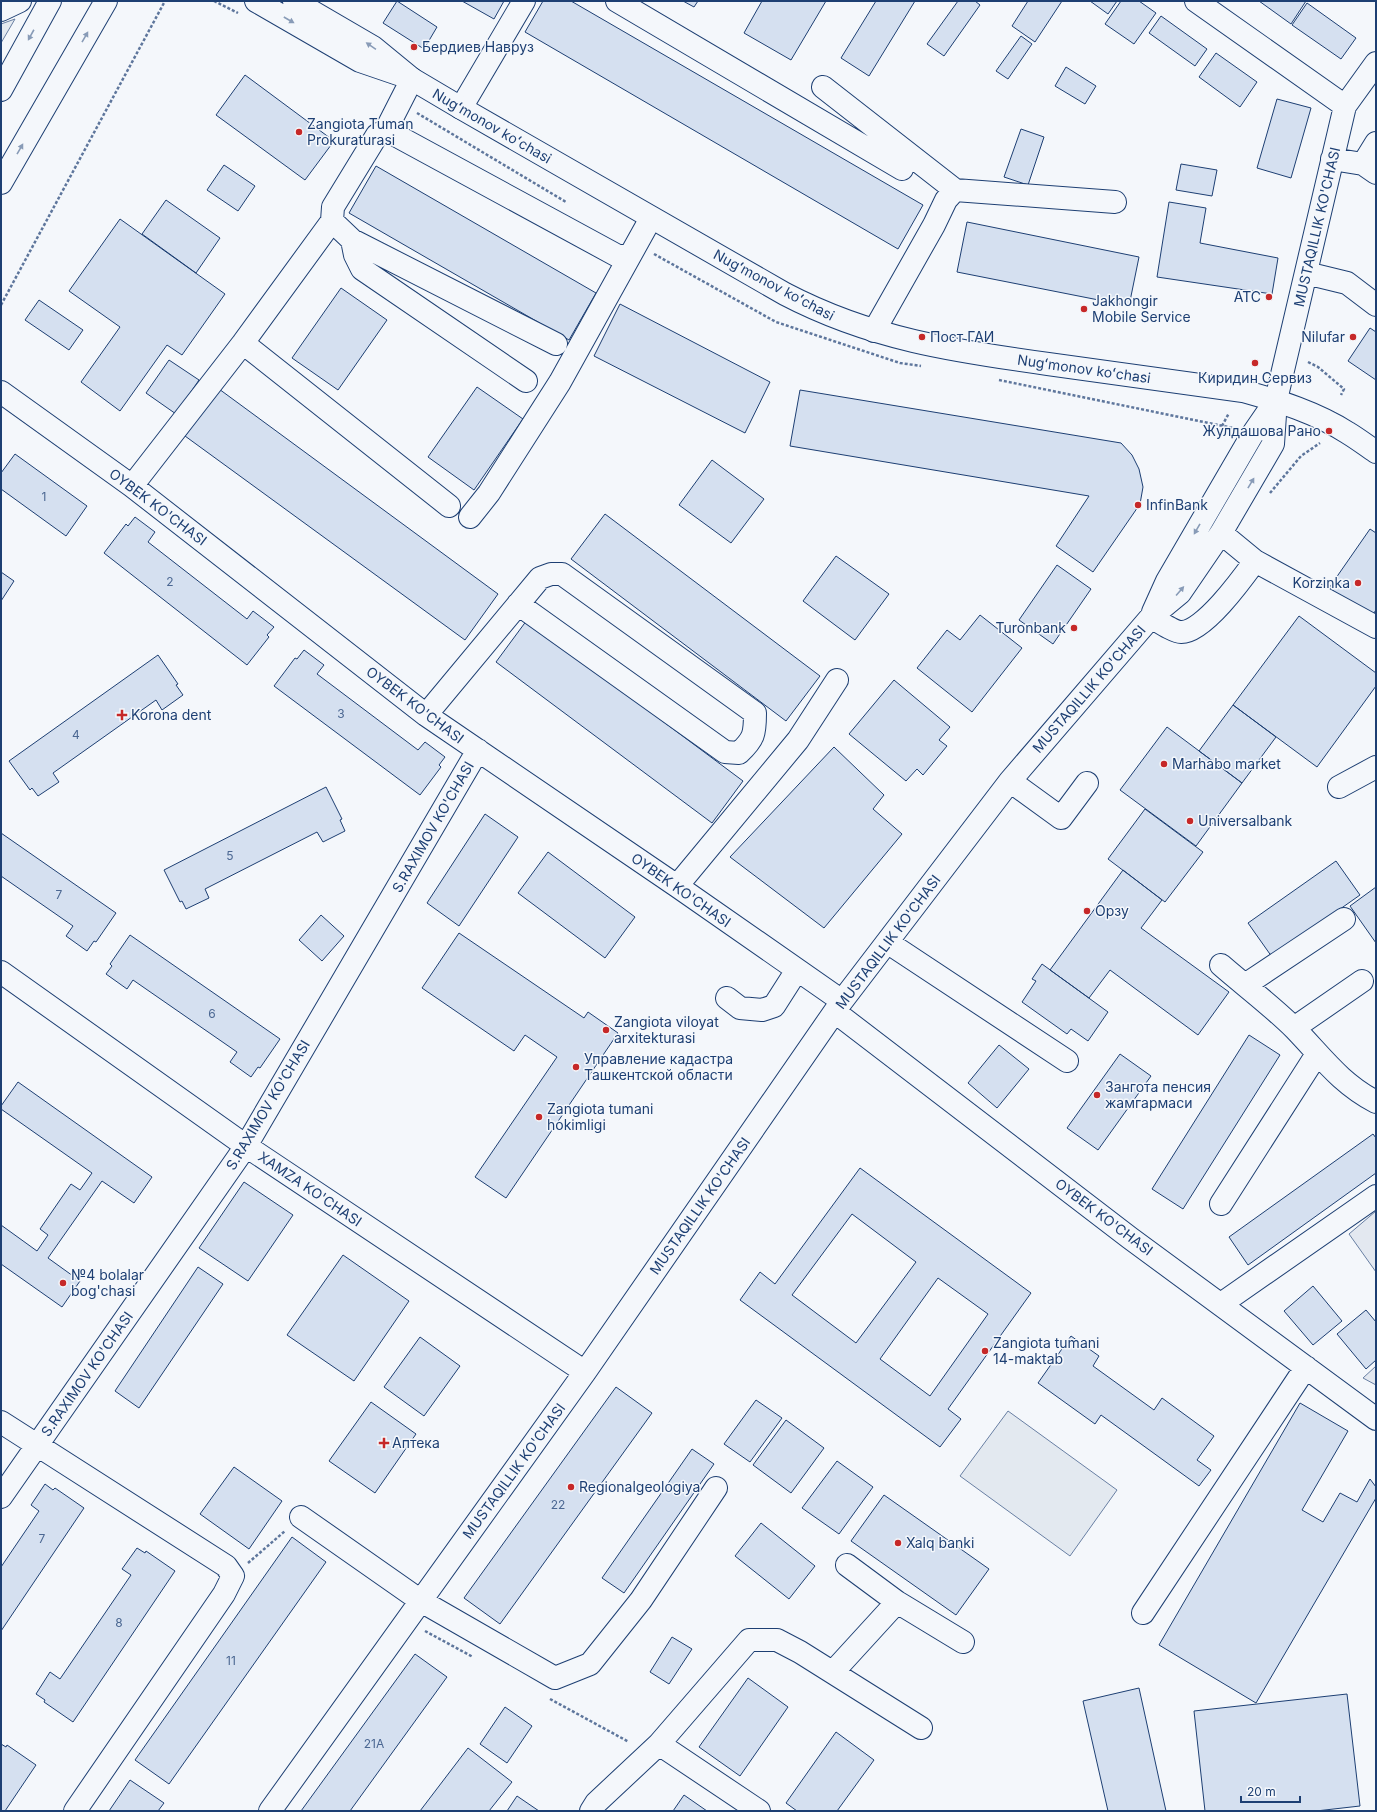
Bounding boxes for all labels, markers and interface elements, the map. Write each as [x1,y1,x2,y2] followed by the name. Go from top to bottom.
[284,17,295,24] one-way arrow
[28,29,35,41] one-way arrow
[82,31,89,43] one-way arrow
[422,38,534,55] place label: Бердиев Навруз
[409,42,419,52] marker: Бердиев Навруз
[365,43,377,50] one-way arrow
[430,85,555,167] street label: Nugʻmonov koʻchasi
[307,115,413,148] place label: Zangiota Tuman Prokuraturasi
[294,127,304,137] marker: Zangiota Tuman Prokuraturasi
[17,143,24,155] one-way arrow
[1290,145,1343,308] street label: MUSTAQILLIK KO'CHASI
[711,245,838,324] street label: Nugʻmonov koʻchasi
[1234,288,1261,305] place label: АТС
[1092,292,1191,325] place label: Jakhongir Mobile Service
[1264,292,1274,302] marker: АТС
[1079,304,1089,314] marker: Jakhongir Mobile Service
[930,328,994,345] place label: Пост ГАИ
[1301,328,1345,345] place label: Nilufar
[917,332,927,342] marker: Пост ГАИ
[1348,332,1358,342] marker: Nilufar
[1016,351,1152,386] street label: Nugʻmonov koʻchasi
[1250,358,1260,368] marker: Киридин Сервиз
[1198,369,1312,386] place label: Киридин Сервиз
[1203,422,1321,439] place label: Жулдашова Рано
[1324,426,1334,436] marker: Жулдашова Рано
[106,464,210,549] street label: OYBEK KO'CHASI
[1247,477,1254,489] one-way arrow
[42,489,46,504] house number: 1
[1146,496,1208,513] place label: InfinBank
[1133,500,1143,510] marker: InfinBank
[1194,523,1201,535] one-way arrow
[166,574,174,589] house number: 2
[1293,574,1350,591] place label: Korzinka
[1353,578,1363,588] marker: Korzinka
[1176,586,1185,597] one-way arrow
[995,619,1066,636] place label: Turonbank
[1029,621,1149,756] street label: MUSTAQILLIK KO'CHASI
[1069,623,1079,633] marker: Turonbank
[363,662,467,747] street label: OYBEK KO'CHASI
[131,706,212,723] place label: Korona dent
[337,706,345,721] house number: 3
[116,709,128,721] marker: Korona dent
[72,727,80,742] house number: 4
[1172,755,1281,772] place label: Marhabo market
[388,758,477,895] street label: S.RAXIMOV KO'CHASI
[1159,759,1169,769] marker: Marhabo market
[1198,812,1293,829] place label: Universalbank
[1185,816,1195,826] marker: Universalbank
[226,848,234,863] house number: 5
[628,849,734,930] street label: OYBEK KO'CHASI
[832,871,944,1012] street label: MUSTAQILLIK KO'CHASI
[56,887,63,902] house number: 7
[1095,902,1129,919] place label: Орзу
[1082,906,1092,916] marker: Орзу
[208,1006,216,1021] house number: 6
[614,1013,719,1046] place label: Zangiota viloyat arxitekturasi
[601,1025,611,1035] marker: Zangiota viloyat arxitekturasi
[222,1037,313,1173] street label: S.RAXIMOV KO'CHASI
[584,1050,733,1083] place label: Управление кадастра Ташкентской области
[571,1062,581,1072] marker: Управление кадастра Ташкентской области
[1105,1078,1211,1111] place label: Зангота пенсия жамгармаси
[1092,1090,1102,1100] marker: Зангота пенсия жамгармаси
[547,1100,653,1133] place label: Zangiota tumani hokimligi
[534,1112,544,1122] marker: Zangiota tumani hokimligi
[646,1134,753,1277] street label: MUSTAQILLIK KO'CHASI
[255,1148,365,1230] street label: XAMZA KO'CHASI
[1052,1174,1156,1259] street label: OYBEK KO'CHASI
[71,1266,144,1299] place label: №4 bolalar bog'chasi
[58,1278,68,1288] marker: №4 bolalar bog'chasi
[37,1308,136,1439] street label: S.RAXIMOV KO'CHASI
[993,1334,1099,1367] place label: Zangiota tumani 14-maktab
[980,1346,990,1356] marker: Zangiota tumani 14-maktab
[459,1400,568,1542] street label: MUSTAQILLIK KO'CHASI
[392,1434,440,1451] place label: Аптека
[379,1438,389,1448] marker: Аптека
[579,1478,700,1495] place label: Regionalgeologiya
[566,1482,576,1492] marker: Regionalgeologiya
[551,1497,565,1512] house number: 22
[39,1531,46,1546] house number: 7
[906,1534,974,1551] place label: Xalq banki
[893,1538,903,1548] marker: Xalq banki
[115,1615,123,1630] house number: 8
[226,1653,236,1668] house number: 11
[364,1736,384,1751] house number: 21A
[1241,1778,1300,1804] scale bar
[1247,1784,1276,1799] text: 20 m

